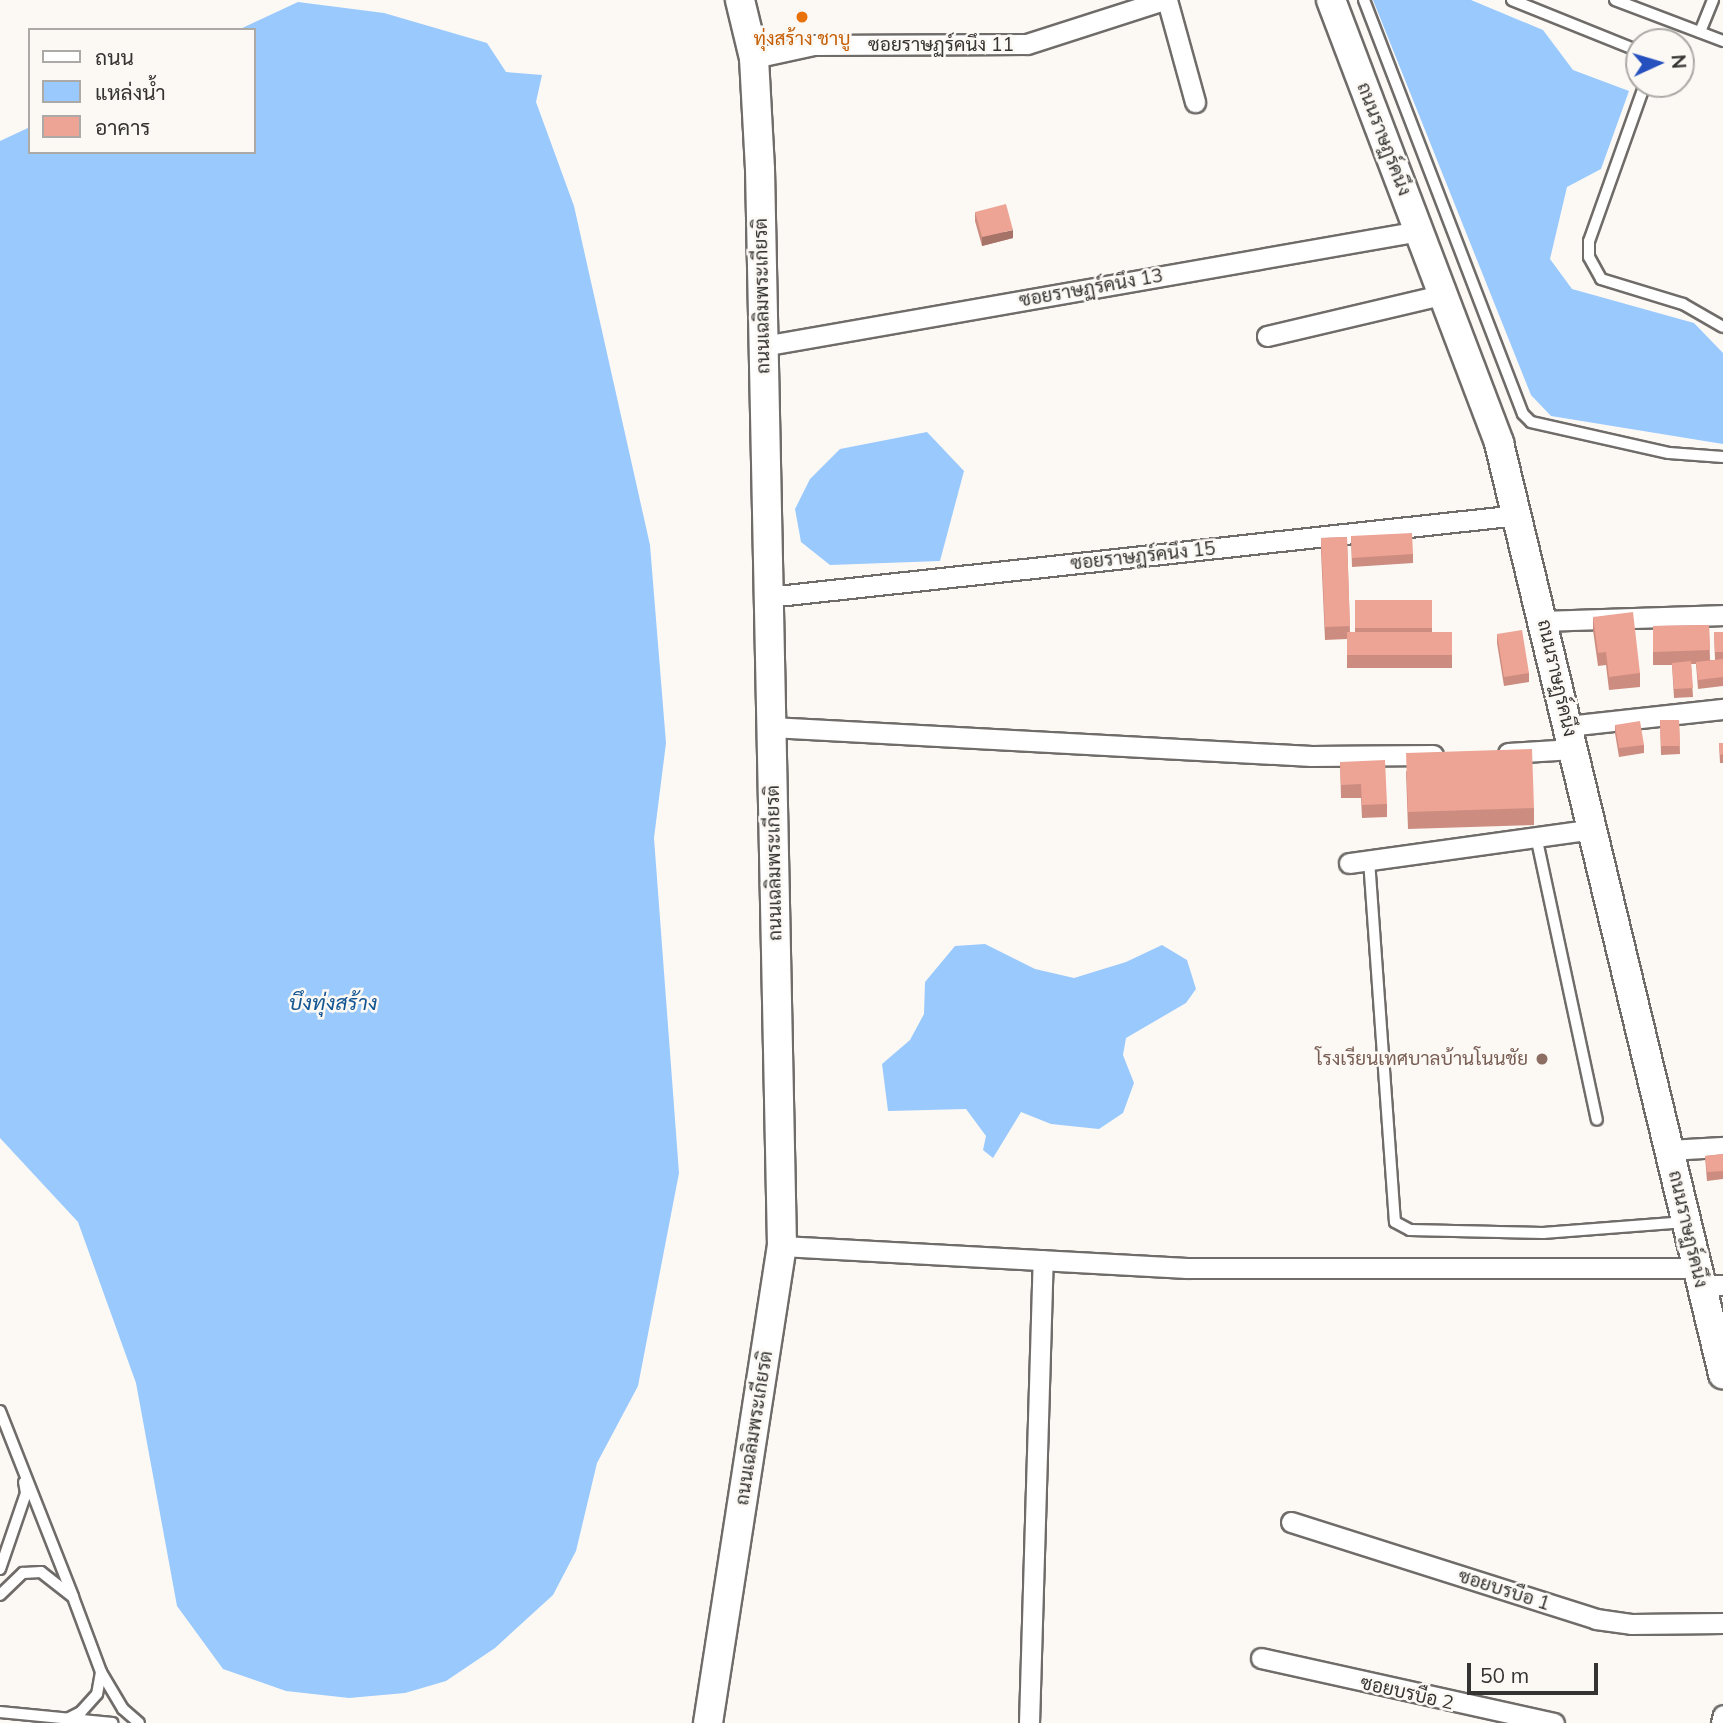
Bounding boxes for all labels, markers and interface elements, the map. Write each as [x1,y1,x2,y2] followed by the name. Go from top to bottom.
[794,9,810,25] marker: ทุ่งสร้าง ชาบู
[28,28,256,154] legend
[753,28,851,50] place label: ทุ่งสร้าง ชาบู
[1625,28,1695,98] north arrow
[868,34,1014,56] street label: ซอยราษฏร์คนึง 11
[95,44,134,70] text: ถนน
[1666,54,1691,70] text: N
[95,79,166,105] text: แหล่งน้ำ
[1352,79,1416,199] street label: ถนนราษฏร์คนึง
[95,114,151,140] text: อาคาร
[749,218,775,374] street label: ถนนเฉลิมพระเกียรติ
[1017,264,1165,312] street label: ซอยราษฏร์คนึง 13
[1069,537,1217,575] street label: ซอยราษฏร์คนึง 15
[1532,617,1582,739] street label: ถนนราษฏร์คนึง
[761,785,787,941] street label: ถนนเฉลิมพระเกียรติ
[289,989,377,1015] water label: บึงทุ่งสร้าง
[1315,1048,1528,1070] place label: โรงเรียนเทศบาลบ้านโนนชัย
[1534,1051,1550,1067] marker: โรงเรียนเทศบาลบ้านโนนชัย
[1663,1168,1713,1290] street label: ถนนราษฏร์คนึง
[731,1349,777,1507] street label: ถนนเฉลิมพระเกียรติ
[1455,1564,1553,1616] street label: ซอยบรบือ 1
[1471,1650,1602,1694] scale bar
[1480,1662,1529,1688] text: 50 m
[1358,1671,1456,1715] street label: ซอยบรบือ 2

